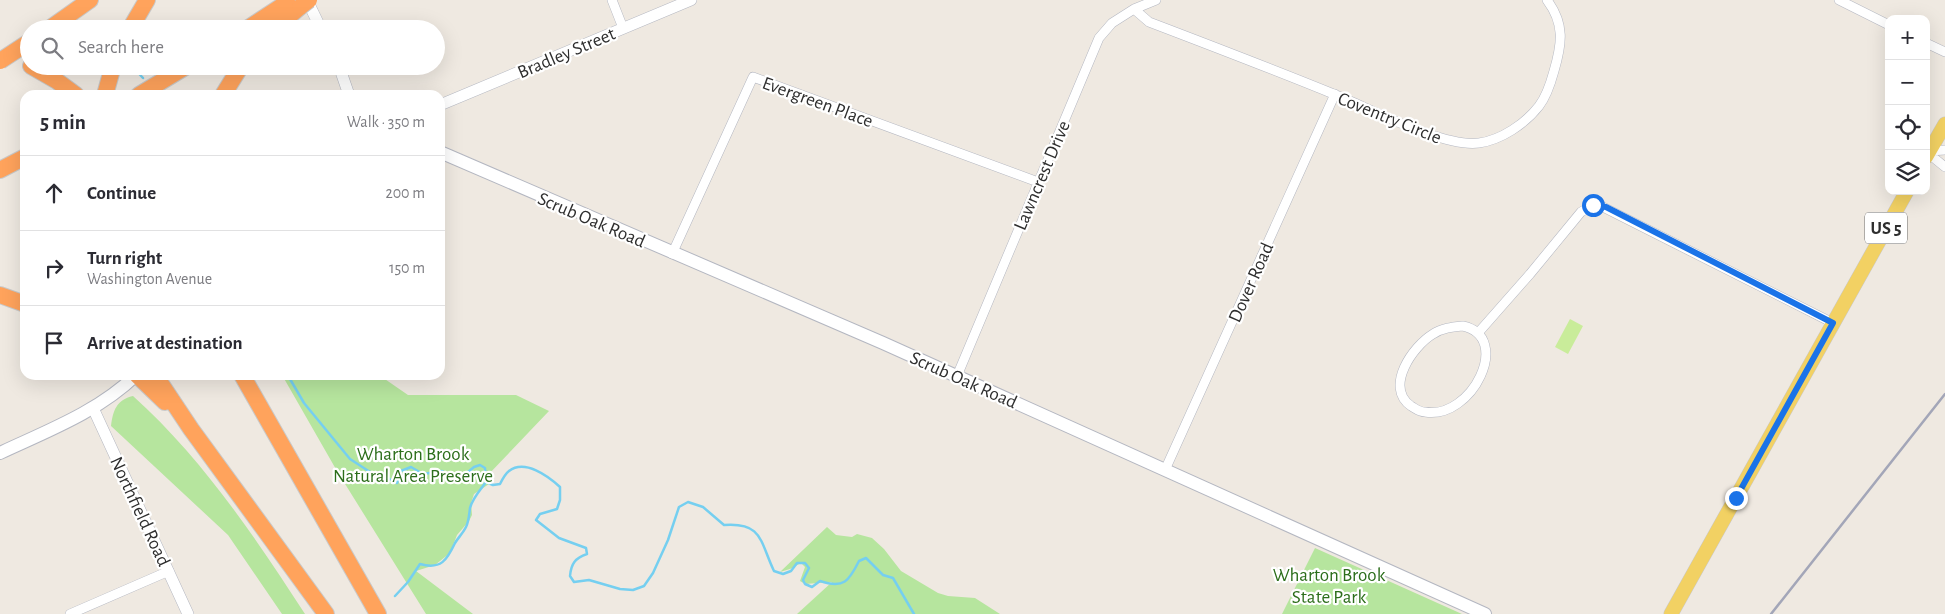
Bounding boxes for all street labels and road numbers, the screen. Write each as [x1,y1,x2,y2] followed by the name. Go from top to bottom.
[515,24,618,82] street label: Bradley Street
[760,74,875,131] street label: Evergreen Place
[1335,89,1444,148] street label: Coventry Circle
[1011,118,1074,233] street label: Lawncrest Drive
[535,189,648,252] street label: Scrub Oak Road
[1865,212,1907,244] road number: US 5
[1225,240,1277,325] street label: Dover Road
[907,348,1020,412] street label: Scrub Oak Road
[106,454,173,569] street label: Northfield Road

